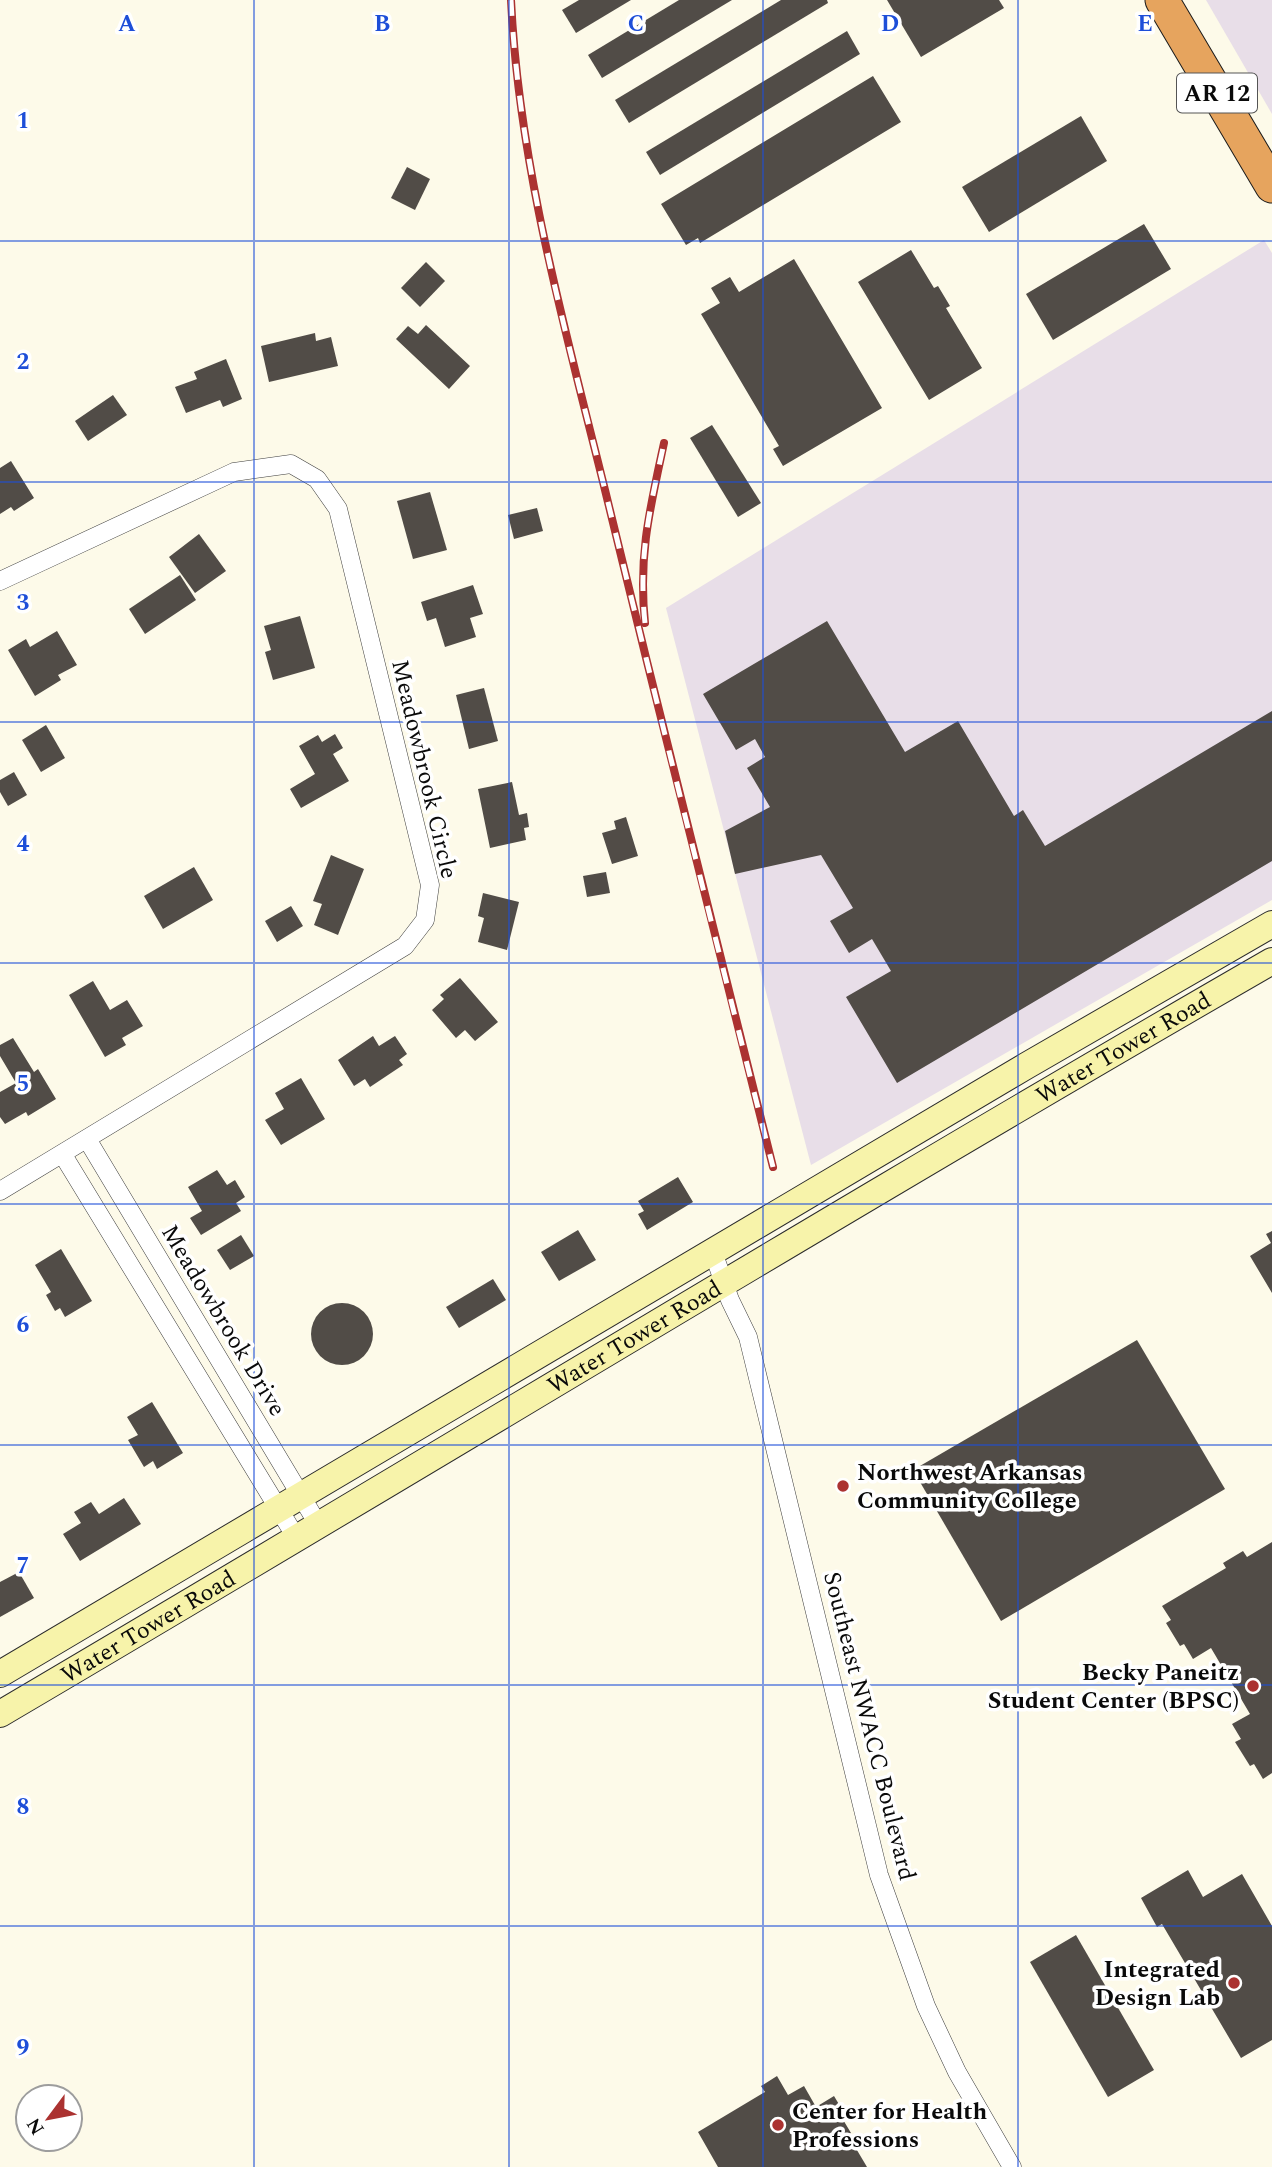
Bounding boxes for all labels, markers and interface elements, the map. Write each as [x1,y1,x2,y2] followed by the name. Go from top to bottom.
[118,7,136,42] text: A
[374,7,390,42] text: B
[628,7,644,42] text: C
[881,7,899,42] text: D
[1137,7,1153,42] text: E
[1177,74,1257,113] road number: AR 12
[17,104,29,139] text: 1
[17,345,30,380] text: 2
[17,586,30,621] text: 3
[381,656,467,882] street label: Meadowbrook Circle
[17,827,30,862] text: 4
[1029,983,1218,1114] street label: Water Tower Road
[17,1067,29,1102] text: 5
[152,1218,295,1423] street label: Meadowbrook Drive
[541,1271,729,1404] street label: Water Tower Road
[17,1308,30,1343] text: 6
[857,1455,1082,1519] place label: Northwest Arkansas Community College
[835,1478,851,1494] marker: Northwest Arkansas Community College
[17,1549,29,1584] text: 7
[54,1561,243,1693] street label: Water Tower Road
[813,1568,925,1884] street label: Southeast NWACC Boulevard
[988,1655,1239,1719] place label: Becky Paneitz Student Center (BPSC)
[1245,1678,1261,1694] marker: Becky Paneitz Student Center (BPSC)
[17,1790,29,1825] text: 8
[1095,1952,1220,2016] place label: Integrated Design Lab
[1226,1975,1242,1991] marker: Integrated Design Lab
[17,2031,30,2066] text: 9
[14,2083,84,2153] north arrow
[792,2094,988,2158] place label: Center for Health Professions
[19,2112,52,2140] text: N
[770,2117,786,2133] marker: Center for Health Professions

